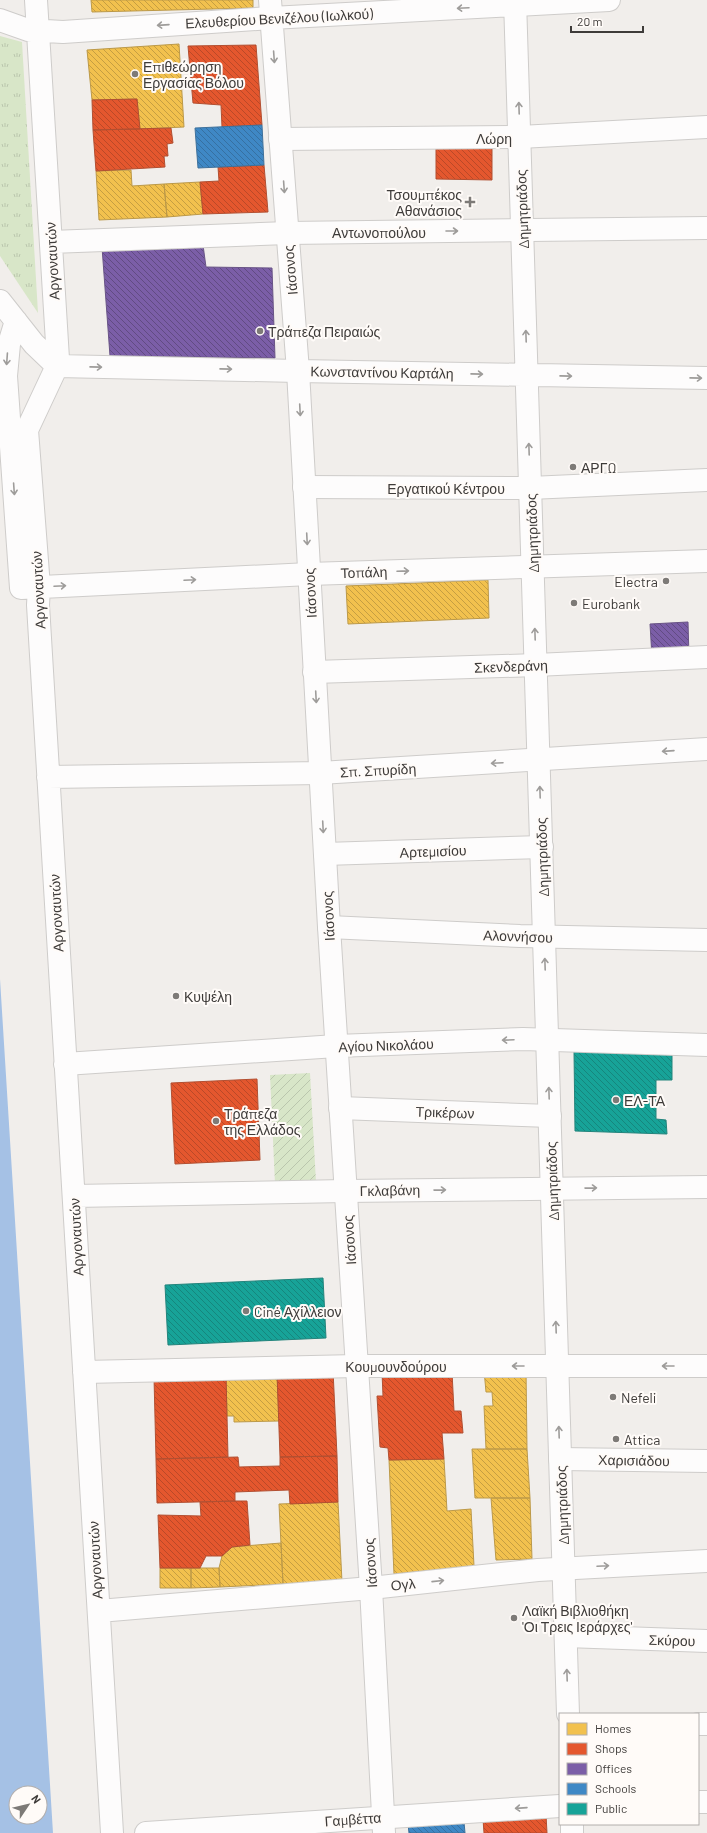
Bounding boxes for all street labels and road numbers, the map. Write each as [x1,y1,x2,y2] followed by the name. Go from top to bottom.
[185,5,374,31] street label: Ελευθερίου Βενιζέλου (Ιωλκού)
[476,130,512,147] street label: Λώρη
[512,169,532,249] street label: Δημητριάδος
[41,222,63,300] street label: Αργοναυτών
[332,224,426,241] street label: Αντωνοπούλου
[279,244,301,296] street label: Ιάσονος
[310,362,454,382] street label: Κωνσταντίνου Καρτάλη
[387,480,505,497] street label: Εργατικού Κέντρου
[522,493,542,573] street label: Δημητριάδος
[27,551,49,629] street label: Αργοναυτών
[340,563,388,581] street label: Τοπάλη
[300,567,320,618] street label: Ιάσονος
[474,656,548,676] street label: Σκενδεράνη
[339,760,417,780] street label: Σπ. Σπυρίδη
[532,817,552,897] street label: Δημητριάδος
[399,841,467,861] street label: Αρτεμισίου
[45,874,67,952] street label: Αργοναυτών
[318,890,338,941] street label: Ιάσονος
[483,926,553,946] street label: Αλοννήσου
[338,1035,434,1055] street label: Αγίου Νικολάου
[415,1102,475,1122] street label: Τρικέρων
[542,1141,562,1221] street label: Δημητριάδος
[360,1181,420,1199] street label: Γκλαβάνη
[65,1198,87,1276] street label: Αργοναυτών
[339,1214,359,1266] street label: Ιάσονος
[345,1358,447,1375] street label: Κουμουνδούρου
[598,1451,670,1469] street label: Χαρισιάδου
[552,1465,572,1545] street label: Δημητριάδος
[84,1521,106,1599] street label: Αργοναυτών
[360,1537,380,1589] street label: Ιάσονος
[390,1574,416,1594] street label: Ογλ
[648,1631,696,1649] street label: Σκύρου
[324,1809,382,1829] street label: Γαμβέττα

